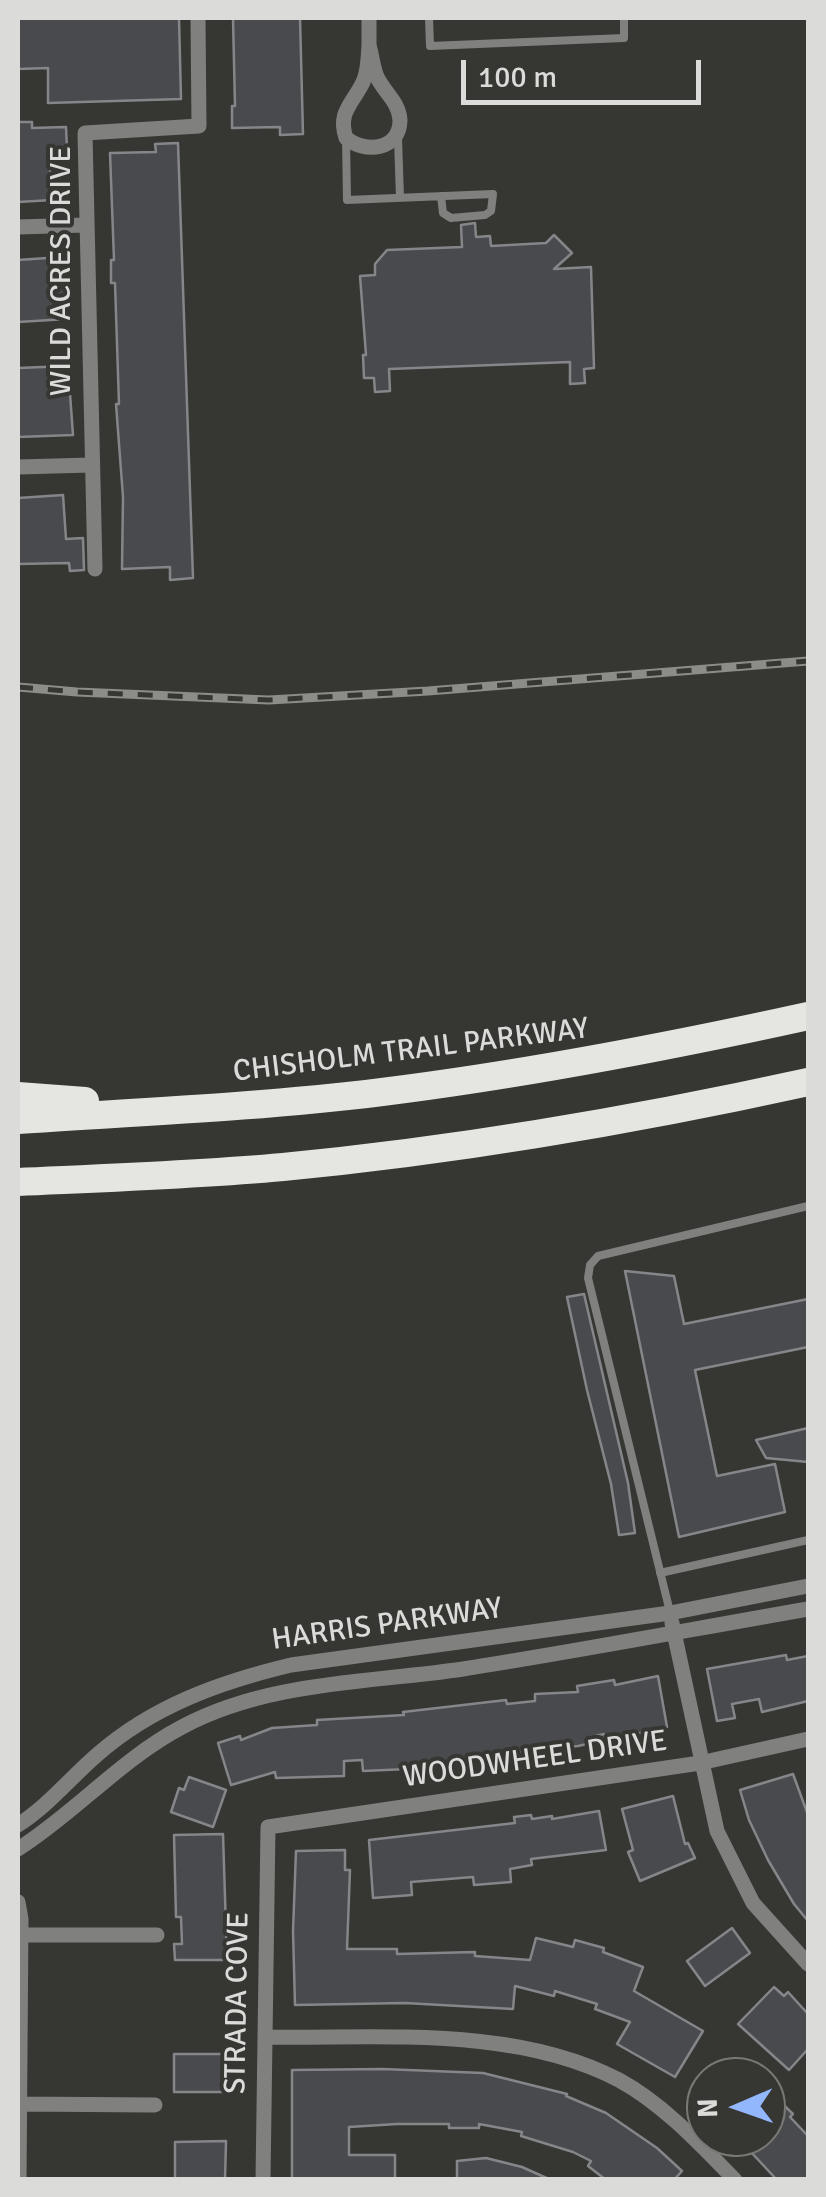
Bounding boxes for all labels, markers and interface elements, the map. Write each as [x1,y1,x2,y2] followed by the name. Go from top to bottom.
[466,40,706,102] scale bar
[478,59,557,96] text: 100 m
[44,146,80,396] street label: WILD ACRES DRIVE
[231,1011,591,1091] street label: CHISHOLM TRAIL PARKWAY
[269,1591,505,1659] street label: HARRIS PARKWAY
[401,1724,669,1796] street label: WOODWHEEL DRIVE
[218,1911,258,2095] street label: STRADA COVE
[686,2057,786,2157] north arrow
[691,2098,725,2118] text: N

